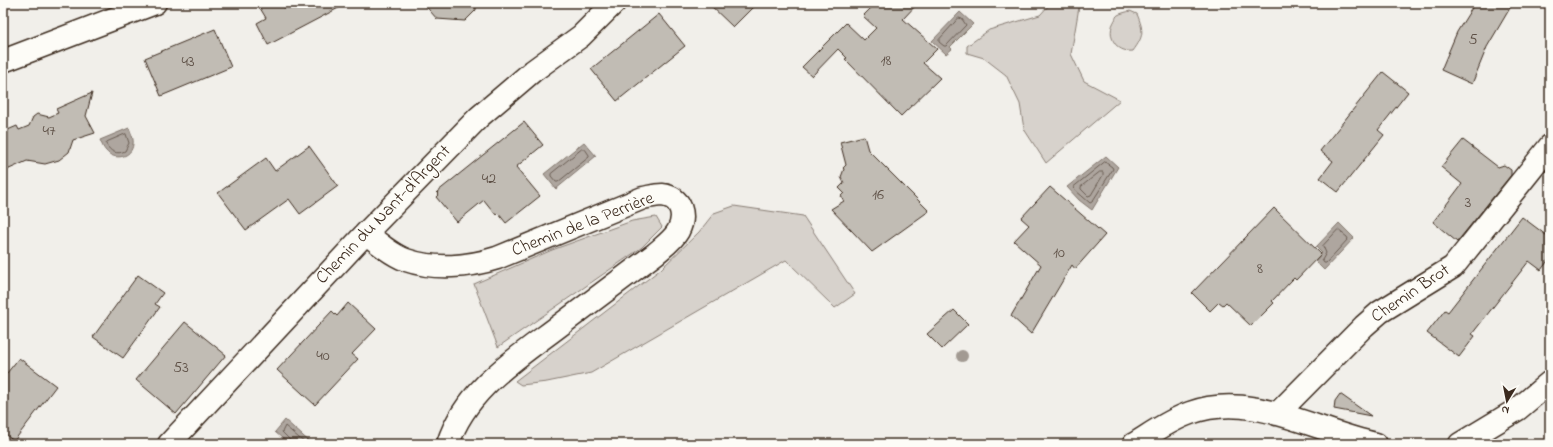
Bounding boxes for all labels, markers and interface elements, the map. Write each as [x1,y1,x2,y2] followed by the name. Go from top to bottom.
[1468,28,1478,52] house number: 5
[880,49,892,73] house number: 18
[181,50,195,74] house number: 43
[42,119,56,143] house number: 47
[310,139,458,291] street label: Chemin du Nant-d'Argent
[482,167,496,191] house number: 42
[872,183,884,207] house number: 16
[508,186,659,264] street label: Chemin de la Perrière
[1465,191,1471,215] house number: 3
[1053,241,1065,265] house number: 10
[1257,257,1263,281] house number: 8
[1366,258,1456,330] street label: Chemin Brot
[316,344,330,368] house number: 40
[173,356,189,380] house number: 53
[1487,381,1527,421] north arrow
[1500,401,1510,418] text: N

